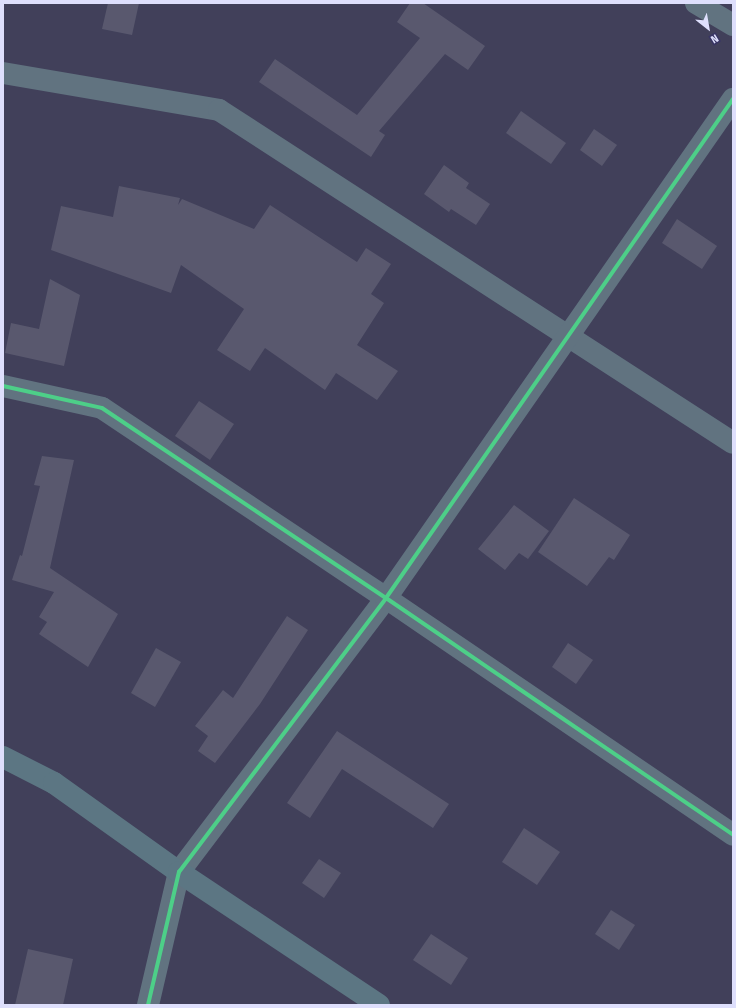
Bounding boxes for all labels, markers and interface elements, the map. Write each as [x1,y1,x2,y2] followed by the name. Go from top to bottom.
[688,8,728,48] north arrow
[708,31,721,46] text: N

